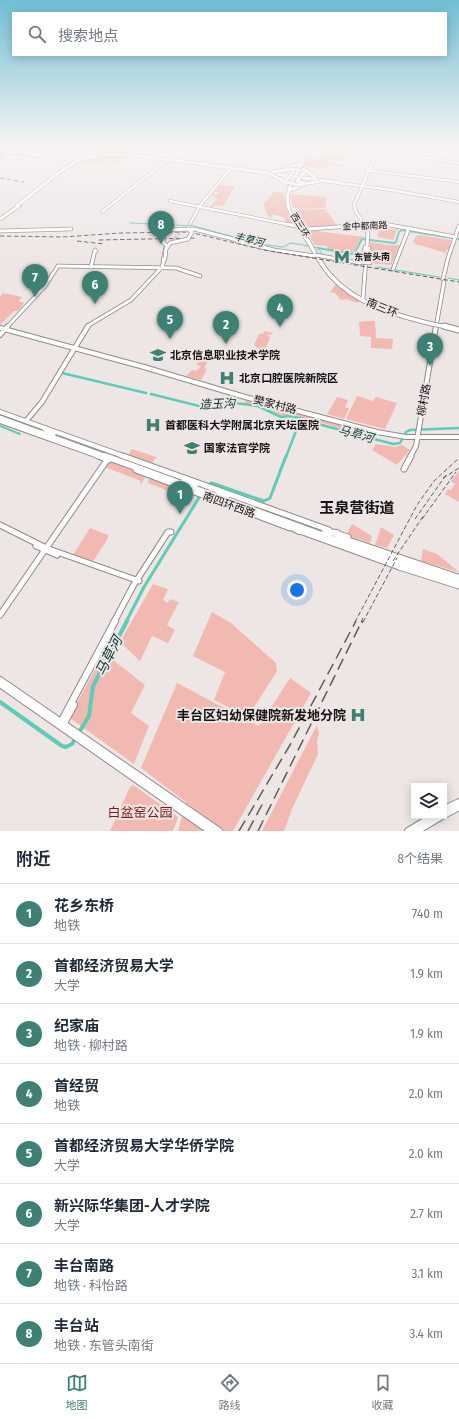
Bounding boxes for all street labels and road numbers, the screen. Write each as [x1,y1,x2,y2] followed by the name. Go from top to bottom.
[289,211,311,239] street label: 西三环
[342,220,388,232] street label: 金中都南路
[364,296,400,320] street label: 南三环
[415,383,433,417] street label: 柳村路
[252,393,298,417] street label: 樊家村路
[201,489,257,521] street label: 南四环西路

